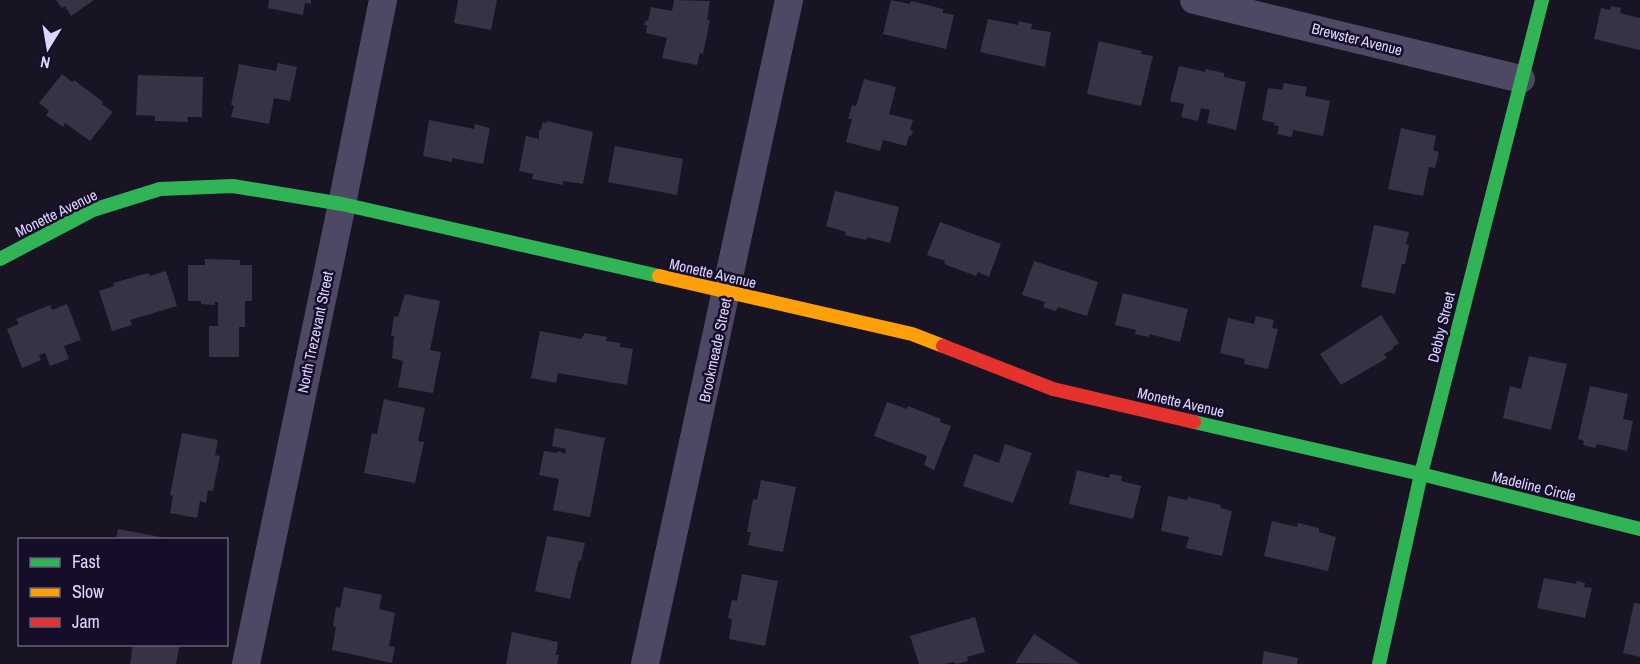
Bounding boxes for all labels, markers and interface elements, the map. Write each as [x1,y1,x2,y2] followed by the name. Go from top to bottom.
[18,18,78,78] north arrow
[1309,18,1405,60] street label: Brewster Avenue
[38,51,52,74] text: N
[12,184,101,242] street label: Monette Avenue
[667,253,759,293] street label: Monette Avenue
[292,269,338,395] street label: North Trezevant Street
[1422,289,1460,364] street label: Debby Street
[694,295,736,404] street label: Brookmeade Street
[1135,382,1227,422] street label: Monette Avenue
[1490,465,1578,507] street label: Madeline Circle
[18,538,228,646] legend
[72,549,100,574] text: Fast
[72,579,104,604] text: Slow
[72,609,100,634] text: Jam

